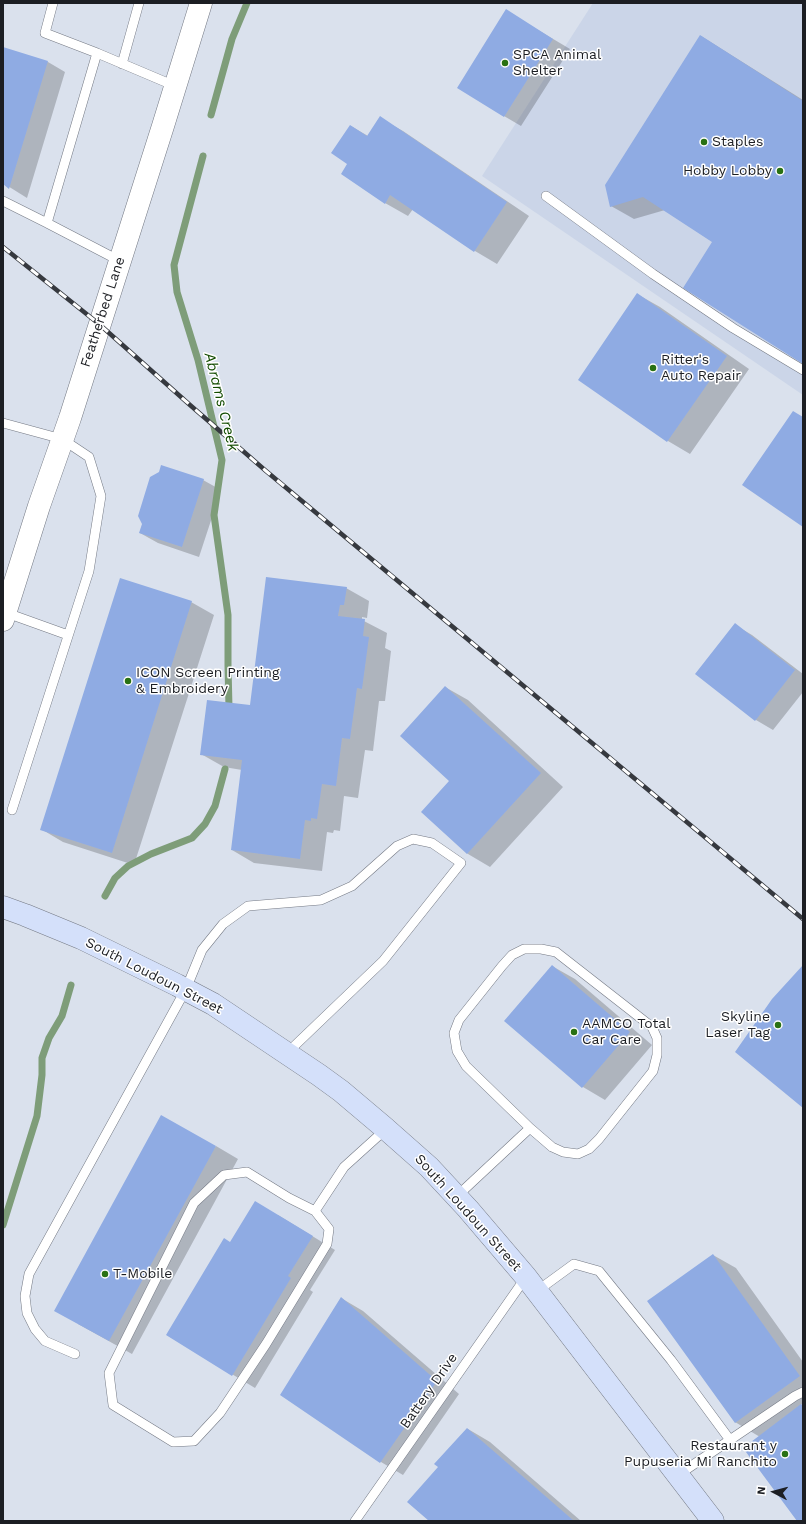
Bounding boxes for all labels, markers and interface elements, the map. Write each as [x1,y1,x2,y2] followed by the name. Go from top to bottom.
[513,47,601,80] place label: SPCA Animal Shelter
[500,58,510,68] marker: SPCA Animal Shelter
[712,134,763,150] place label: Staples
[699,137,709,147] marker: Staples
[683,163,772,179] place label: Hobby Lobby
[775,166,785,176] marker: Hobby Lobby
[77,255,129,369] street label: Featherbed Lane
[200,351,242,453] water label: Abrams Creek
[661,352,741,384] place label: Ritter's Auto Repair
[648,363,658,373] marker: Ritter's Auto Repair
[136,665,279,698] place label: ICON Screen Printing & Embroidery
[123,676,133,686] marker: ICON Screen Printing & Embroidery
[83,934,225,1018] street label: South Loudoun Street
[705,1009,770,1042] place label: Skyline Laser Tag
[582,1016,671,1048] place label: AAMCO Total Car Care
[773,1020,783,1030] marker: Skyline Laser Tag
[569,1027,579,1037] marker: AAMCO Total Car Care
[411,1151,525,1275] street label: South Loudoun Street
[113,1266,172,1282] place label: T-Mobile
[100,1269,110,1279] marker: T-Mobile
[397,1350,461,1432] street label: Battery Drive
[624,1438,777,1470] place label: Restaurant y Pupuseria Mi Ranchito
[780,1449,790,1459] marker: Restaurant y Pupuseria Mi Ranchito
[754,1472,794,1512] north arrow
[755,1486,768,1495] text: N

